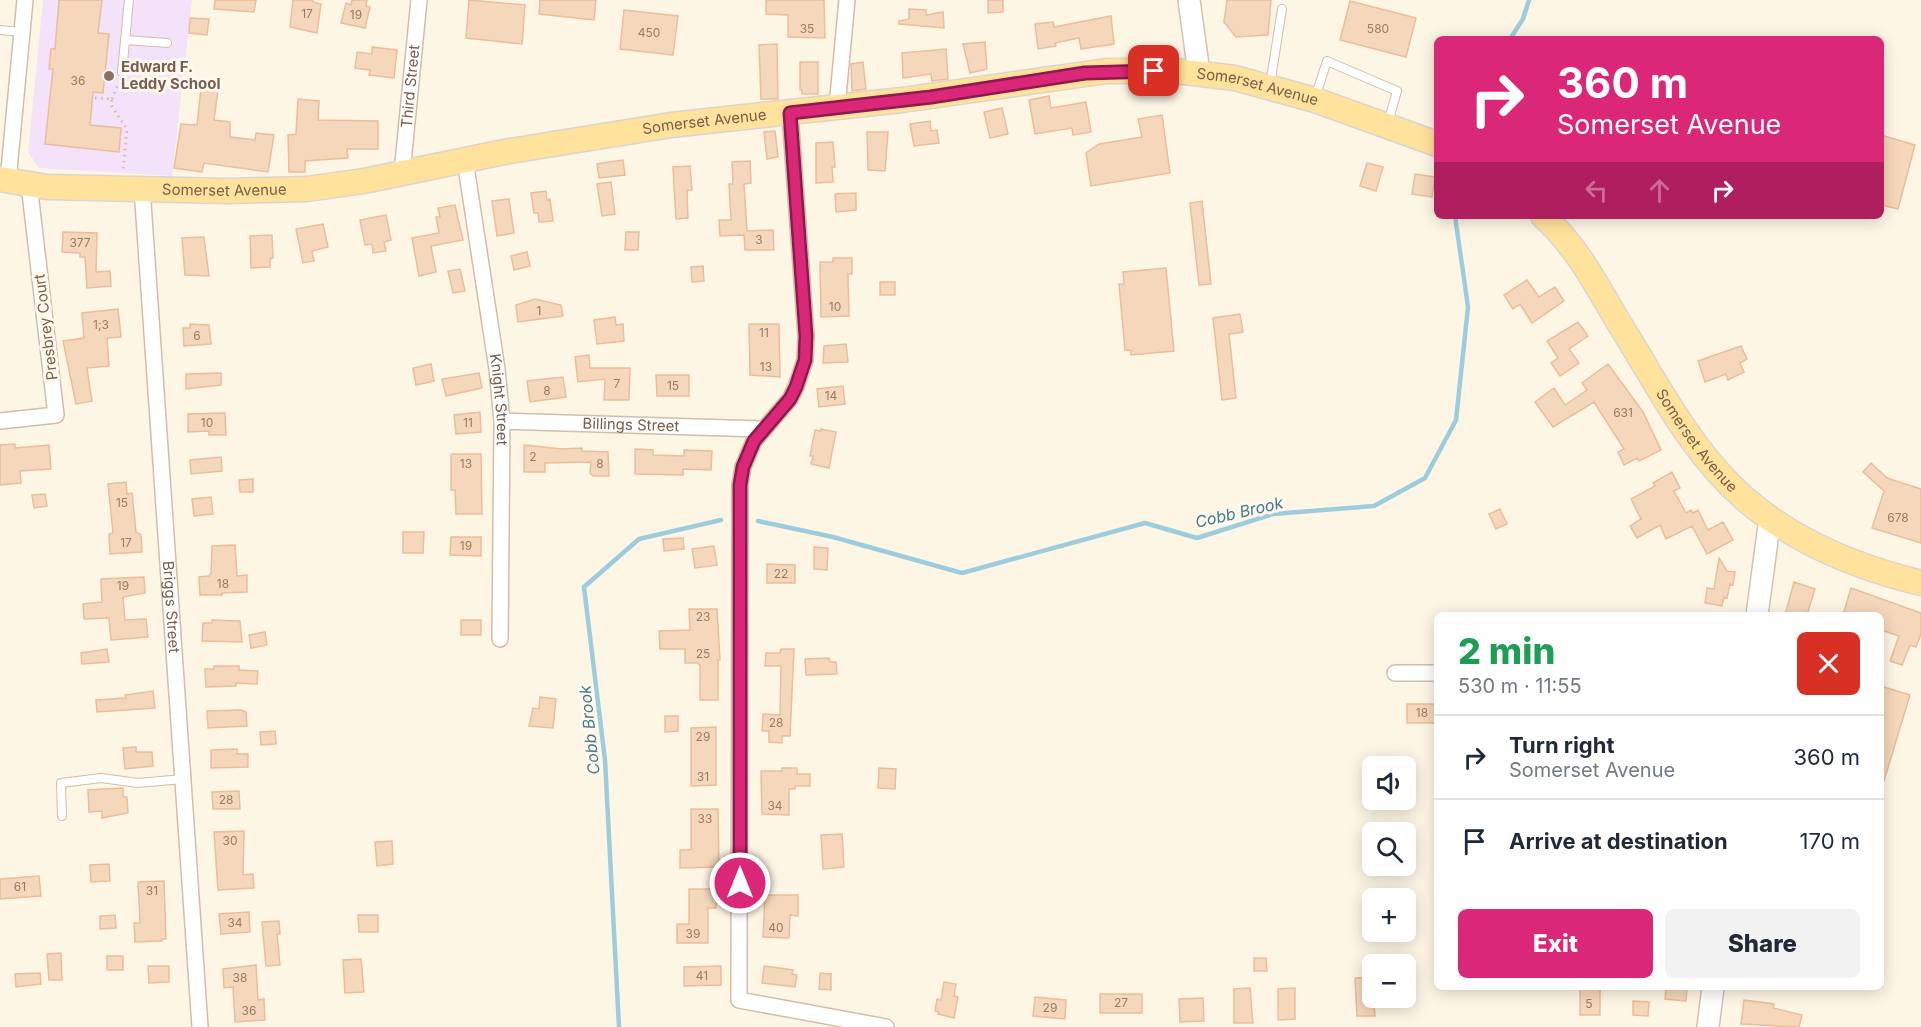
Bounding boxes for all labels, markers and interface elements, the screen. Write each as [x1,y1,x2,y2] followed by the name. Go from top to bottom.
[301,6,313,21] house number: 17
[350,7,362,22] house number: 19
[800,21,814,36] house number: 35
[1367,21,1389,36] house number: 580
[638,25,660,40] house number: 450
[396,44,424,129] street label: Third Street
[1128,45,1179,96] pin
[1137,54,1170,87] icon: arrive
[121,57,221,93] place label: Edward F. Leddy School
[1557,57,1688,108] text: 360 m
[1458,60,1536,138] icon: right
[1196,64,1321,110] street label: Somerset Avenue
[102,69,116,83] marker: Edward F. Leddy School
[71,73,85,88] house number: 36
[641,105,767,138] street label: Somerset Avenue
[1557,108,1781,141] text: Somerset Avenue
[1580,174,1613,207] icon: left
[1643,174,1676,207] icon: ahead
[1706,174,1739,207] icon: right
[162,180,287,200] street label: Somerset Avenue
[755,232,763,247] house number: 3
[69,235,91,250] house number: 377
[30,273,61,381] street label: Presbrey Court
[829,299,841,314] house number: 10
[537,303,541,318] house number: 1
[93,317,109,332] house number: 1;3
[759,325,769,340] house number: 11
[193,328,201,343] house number: 6
[486,352,512,446] street label: Knight Street
[760,359,772,374] house number: 13
[614,376,621,391] house number: 7
[667,378,679,393] house number: 15
[543,383,551,398] house number: 8
[1652,385,1742,496] street label: Somerset Avenue
[825,388,838,403] house number: 14
[1613,405,1633,420] house number: 631
[582,413,680,435] street label: Billings Street
[201,415,213,430] house number: 10
[463,415,473,430] house number: 11
[529,449,537,464] house number: 2
[460,456,472,471] house number: 13
[596,456,604,471] house number: 8
[1193,492,1285,532] water label: Cobb Brook
[116,495,128,510] house number: 15
[1887,510,1909,525] house number: 678
[120,535,132,550] house number: 17
[460,538,472,553] house number: 19
[159,560,184,654] street label: Briggs Street
[774,566,788,581] house number: 22
[217,576,229,591] house number: 18
[117,578,129,593] house number: 19
[696,609,710,624] house number: 23
[1458,629,1555,673] text: 2 min
[1797,632,1860,695] button: close
[696,646,710,661] house number: 25
[1458,674,1582,698] text: 530 m · 11:55
[574,684,604,776] water label: Cobb Brook
[1416,705,1428,720] house number: 18
[769,715,783,730] house number: 28
[696,729,710,744] house number: 29
[1509,732,1615,758] text: Turn right
[1458,741,1491,774] icon: right
[1793,744,1860,770] text: 360 m
[1362,756,1416,1008] map controls
[1362,756,1416,810] button: sound
[1509,758,1675,782] text: Somerset Avenue
[697,769,709,784] house number: 31
[219,792,233,807] house number: 28
[767,798,783,813] house number: 34
[698,811,712,826] house number: 33
[1362,822,1416,876] button: search
[1458,825,1491,858] icon: arrive
[1509,828,1728,854] text: Arrive at destination
[1800,828,1860,854] text: 170 m
[223,833,237,848] house number: 30
[708,851,772,915] position arrow
[14,879,26,894] house number: 61
[146,883,158,898] house number: 31
[1362,888,1416,942] button: +
[1458,909,1653,978] button: Exit
[1665,909,1860,978] button: Share
[227,915,243,930] house number: 34
[768,920,784,935] house number: 40
[686,926,700,941] house number: 39
[1362,954,1416,1008] button: −
[696,968,708,983] house number: 41
[233,970,247,985] house number: 38
[1114,995,1128,1010] house number: 27
[1585,996,1593,1011] house number: 5
[1043,1000,1057,1015] house number: 29
[242,1003,256,1018] house number: 36

